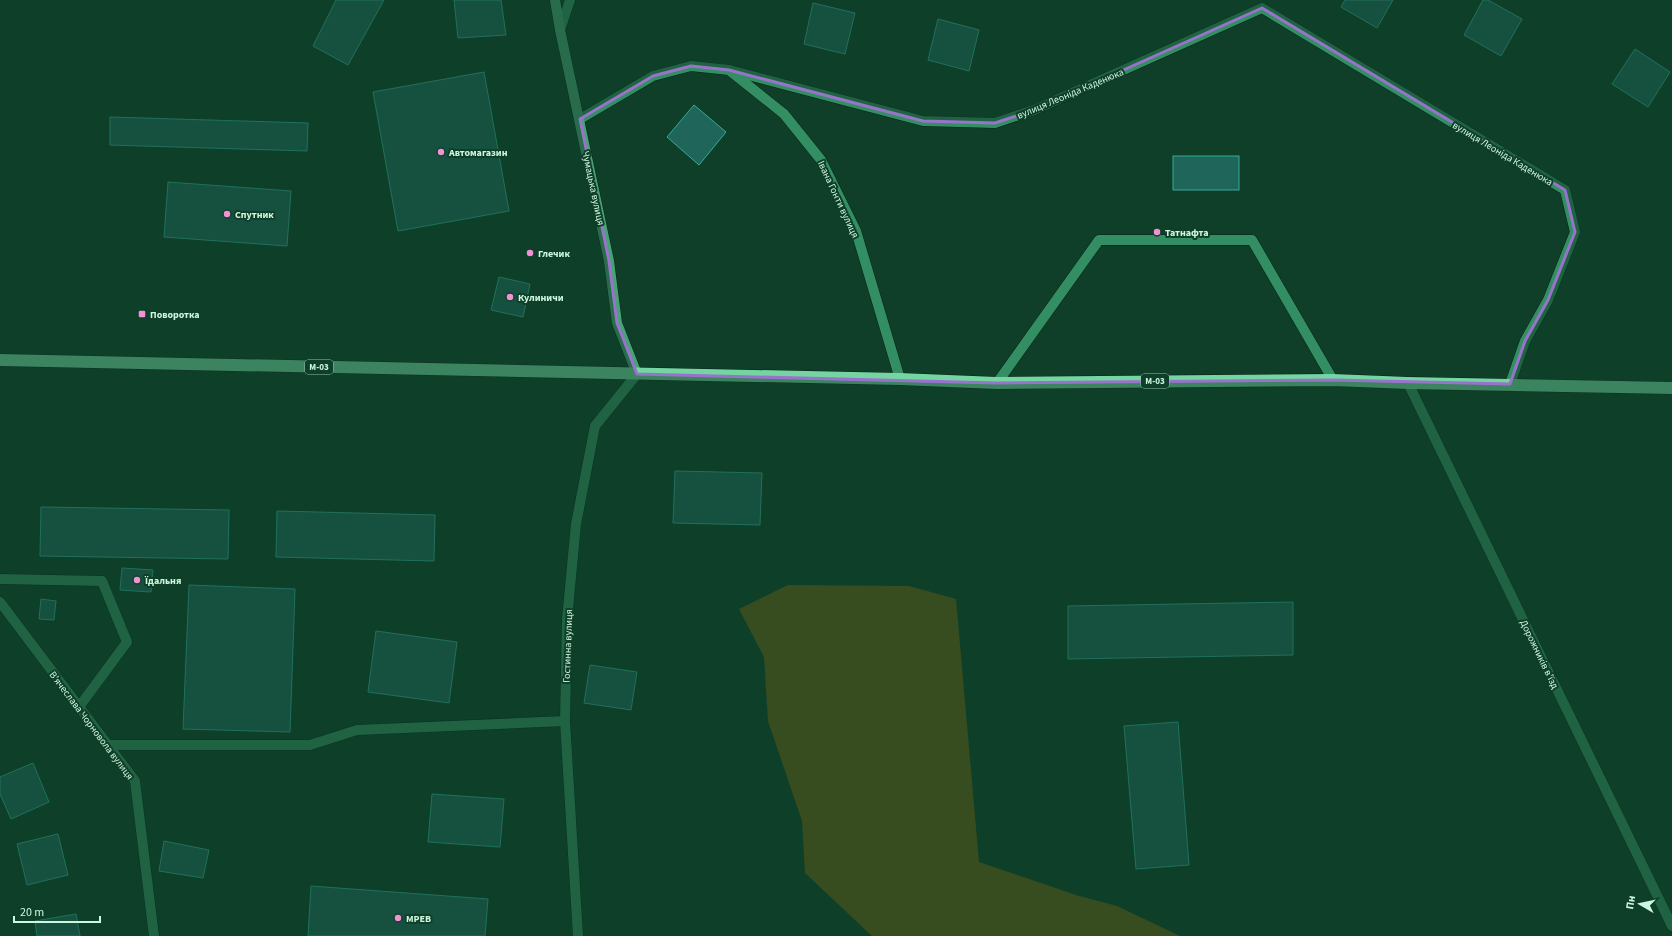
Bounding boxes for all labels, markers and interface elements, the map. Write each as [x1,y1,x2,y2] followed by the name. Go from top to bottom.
[1015,65,1126,123] street label: вулиця Леоніда Каденюка
[1450,118,1555,189] street label: вулиця Леоніда Каденюка
[448,146,508,160] place label: Автомагазин
[436,147,446,157] marker: Автомагазин
[578,150,608,227] street label: Чумацька вулиця
[814,158,862,240] street label: Івана Гонти вулиця
[235,208,274,222] place label: Спутник
[222,209,232,219] marker: Спутник
[1165,226,1209,240] place label: Татнафта
[1152,227,1162,237] marker: Татнафта
[538,247,570,261] place label: Глечик
[525,248,535,258] marker: Глечик
[518,291,564,305] place label: Кулиничи
[505,292,515,302] marker: Кулиничи
[150,308,200,322] place label: Поворотка
[137,309,147,319] marker: Поворотка
[305,360,333,374] road number: М-03
[1141,374,1169,388] road number: М-03
[144,574,181,588] place label: Їдальня
[132,575,142,585] marker: Їдальня
[560,609,576,683] street label: Гостинна вулиця
[1516,617,1562,692] street label: Дорожників в’їзд
[46,668,137,783] street label: В'ячеслава Чорновола вулиця
[1620,884,1660,924] north arrow
[1622,895,1639,910] text: Пн
[14,898,100,924] scale bar
[20,904,44,921] text: 20 m
[406,912,431,926] place label: МРЕВ
[393,913,403,923] marker: МРЕВ

